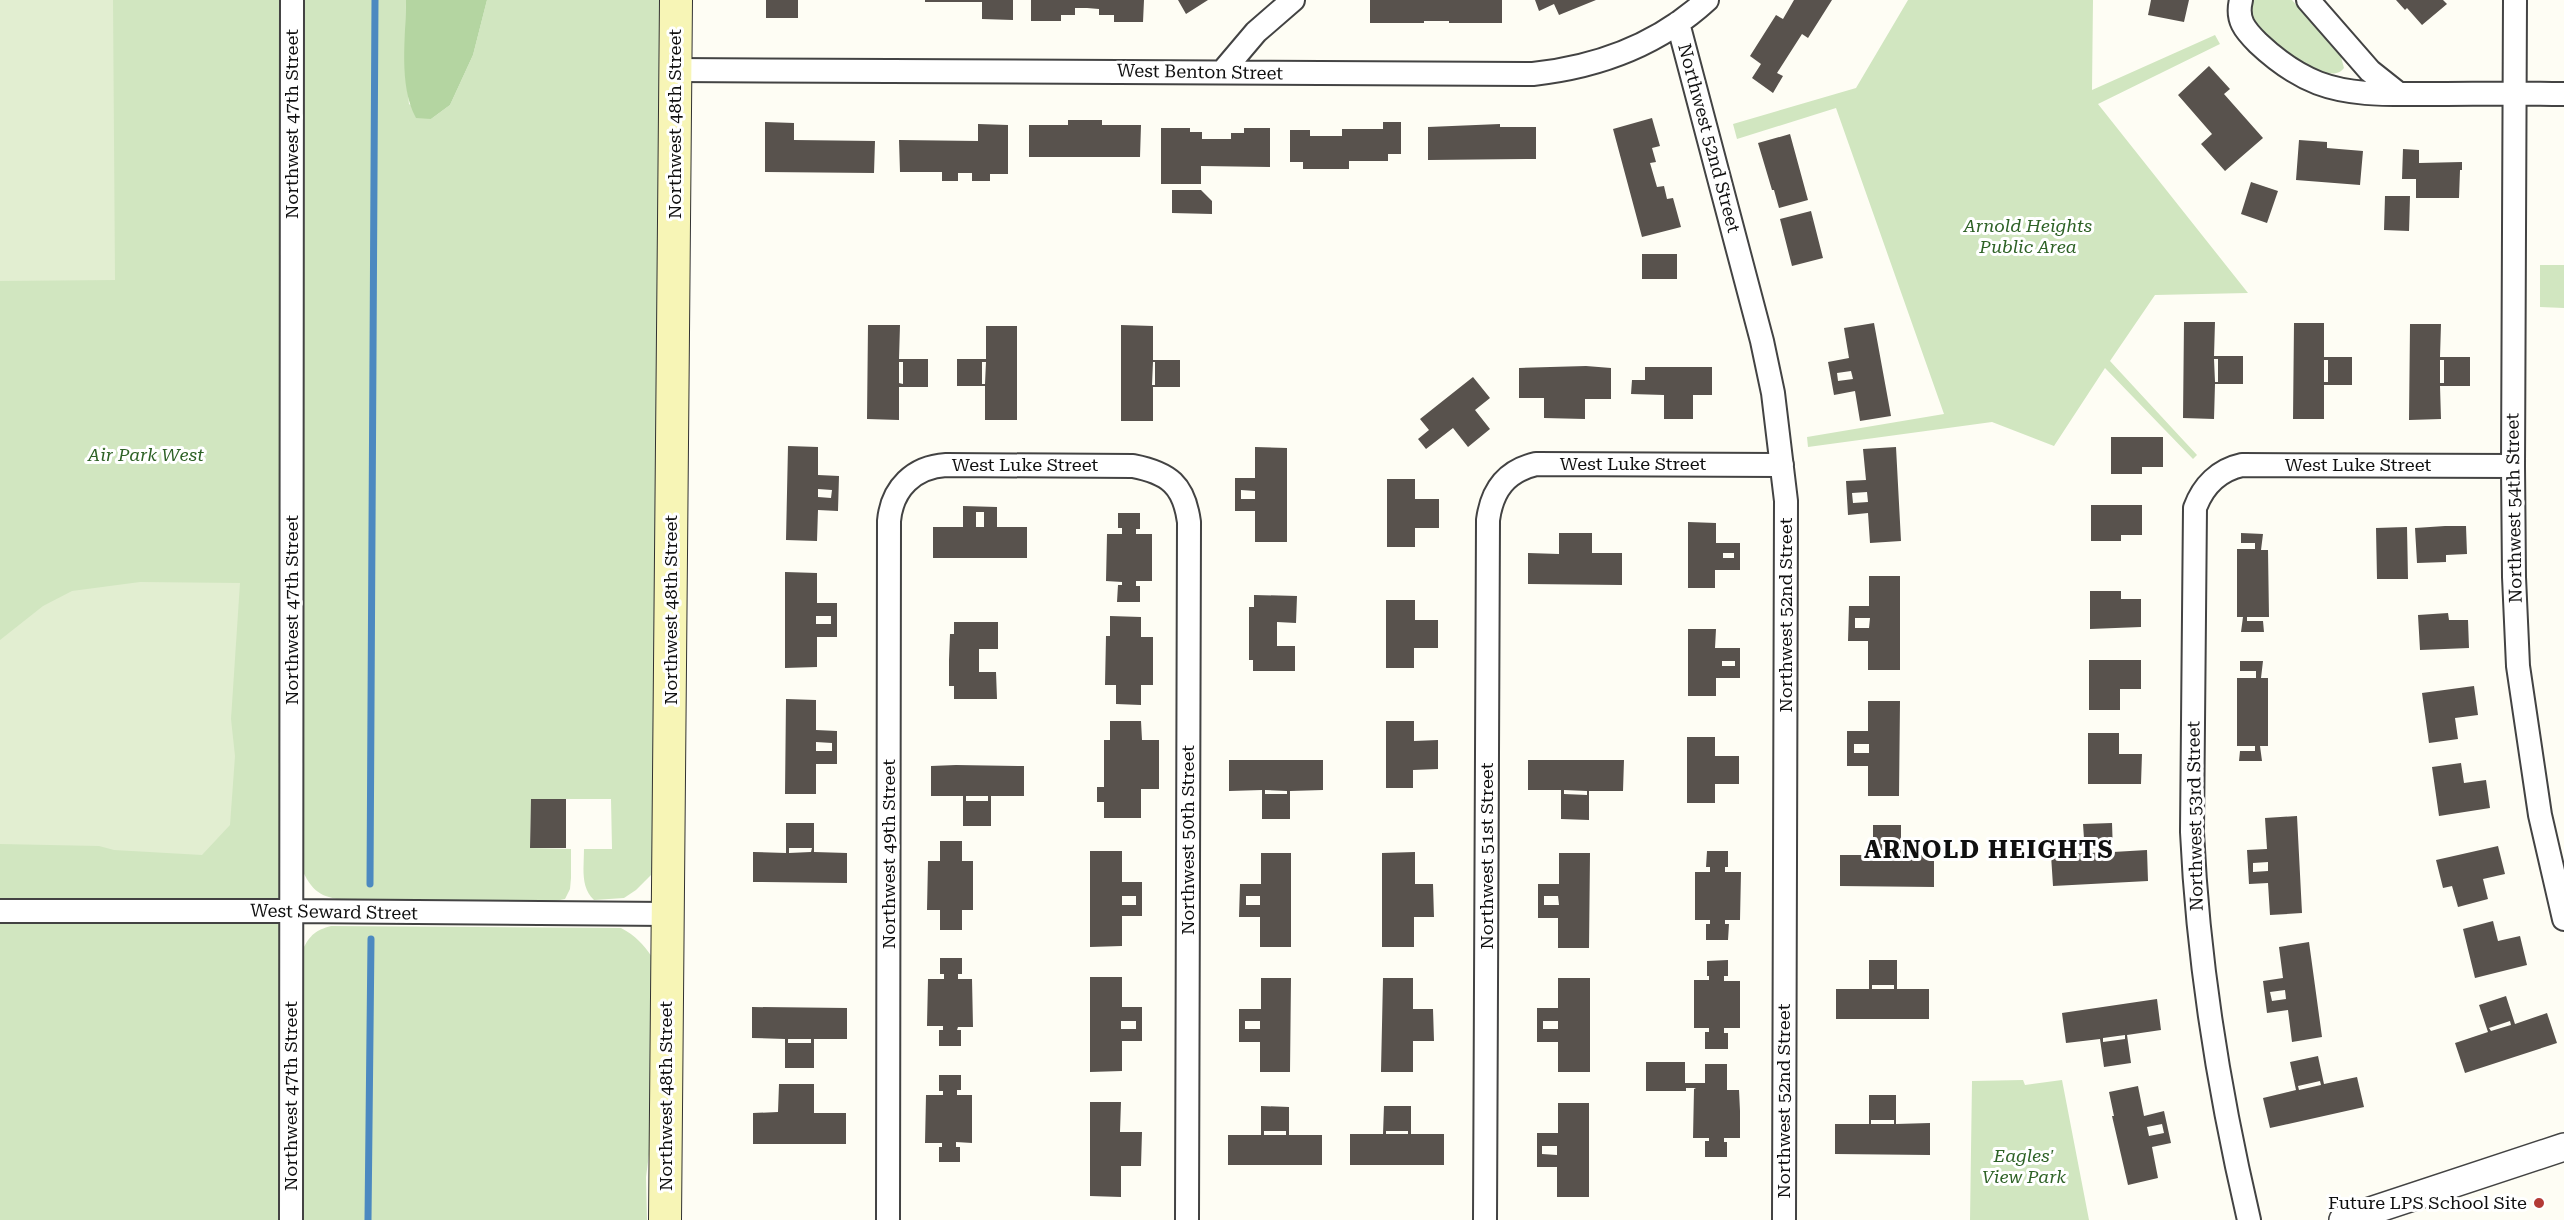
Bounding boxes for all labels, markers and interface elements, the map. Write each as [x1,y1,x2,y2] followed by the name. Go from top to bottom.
[281,29,302,219] street label: Northwest 47th Street
[664,29,685,219] street label: Northwest 48th Street
[1674,41,1745,235] street label: Northwest 52nd Street
[1117,60,1284,83] street label: West Benton Street
[1963,215,2092,257] park label: Arnold Heights Public Area
[2501,413,2526,603] street label: Northwest 54th Street
[87,444,204,465] park label: Air Park West
[1560,453,1707,474] street label: West Luke Street
[952,454,1099,475] street label: West Luke Street
[2285,454,2432,475] street label: West Luke Street
[281,515,302,705] street label: Northwest 47th Street
[660,515,681,705] street label: Northwest 48th Street
[1775,517,1796,712] street label: Northwest 52nd Street
[2182,720,2207,911] street label: Northwest 53rd Street
[1177,745,1198,935] street label: Northwest 50th Street
[878,759,899,949] street label: Northwest 49th Street
[1476,762,1497,949] street label: Northwest 51st Street
[1864,836,2114,864] district label: ARNOLD HEIGHTS
[250,900,418,923] street label: West Seward Street
[280,1001,301,1191] street label: Northwest 47th Street
[655,1001,676,1191] street label: Northwest 48th Street
[1773,1003,1794,1198] street label: Northwest 52nd Street
[1982,1145,2066,1187] park label: Eagles' View Park
[2328,1192,2527,1213] place label: Future LPS School Site
[2532,1196,2546,1210] marker: Future LPS School Site

